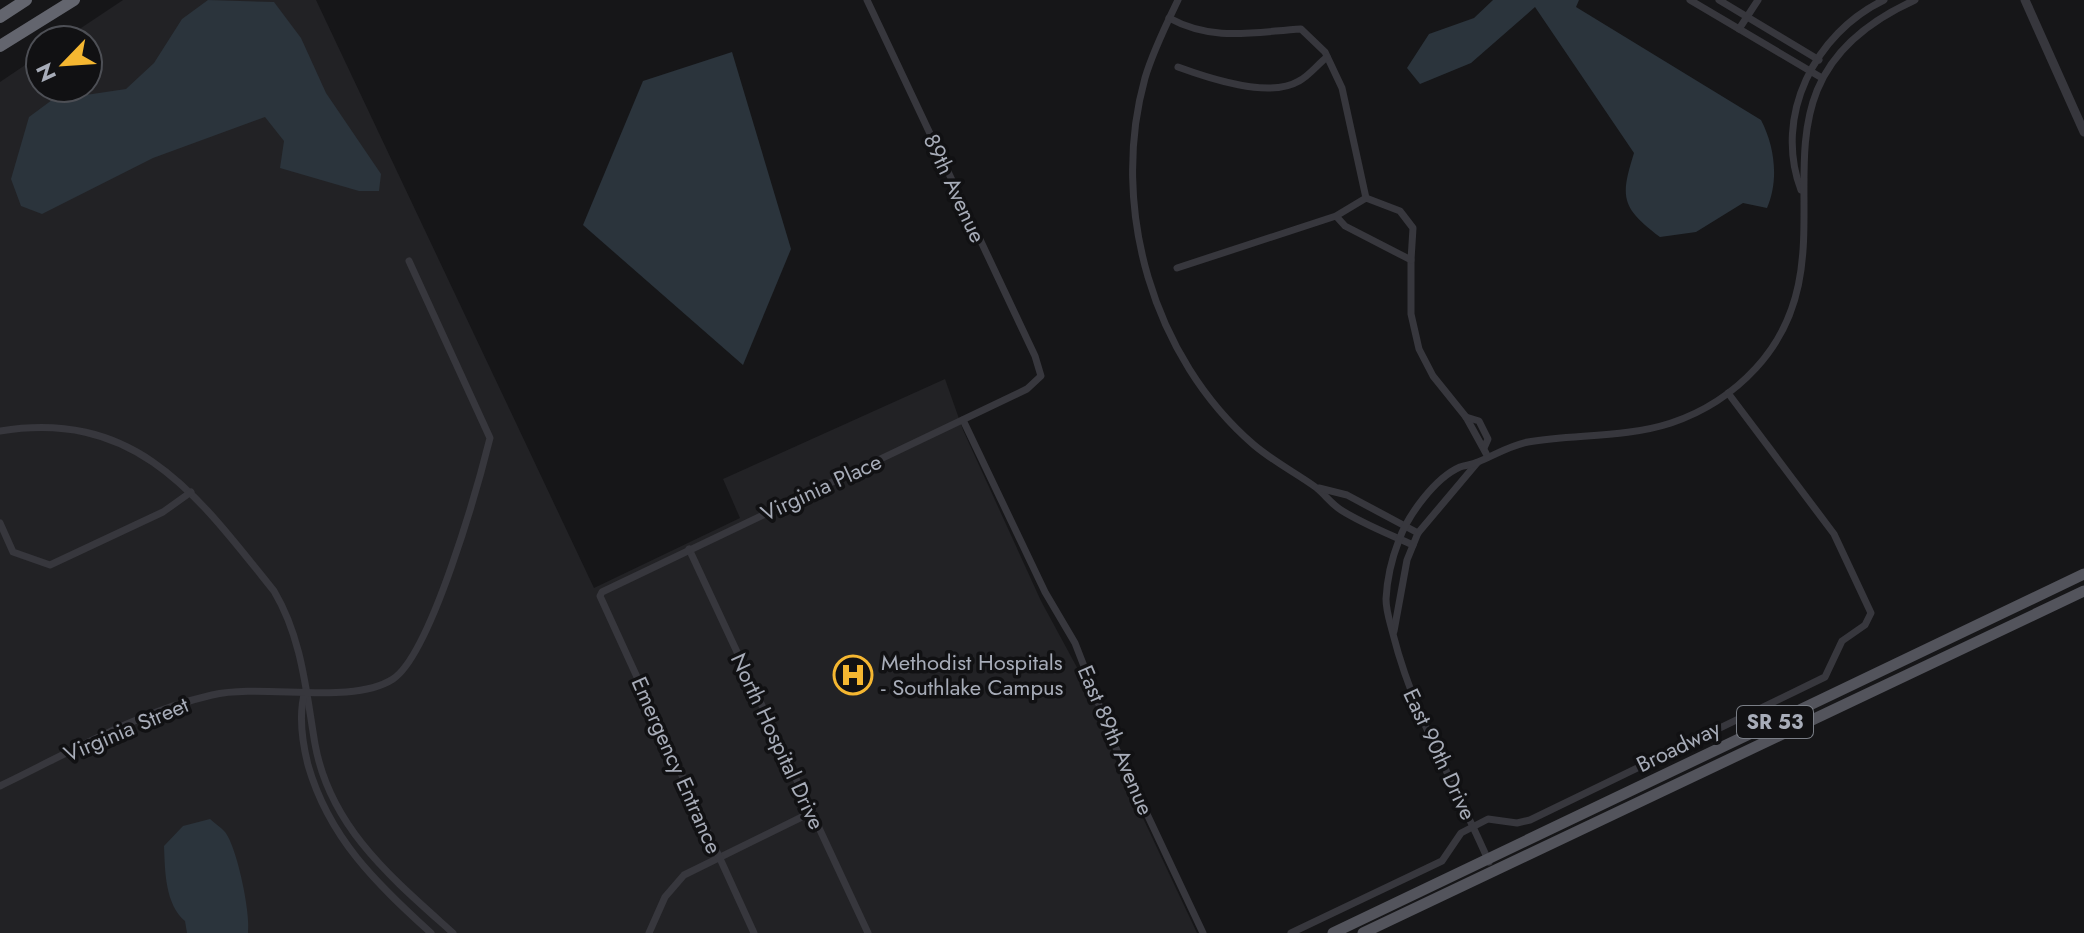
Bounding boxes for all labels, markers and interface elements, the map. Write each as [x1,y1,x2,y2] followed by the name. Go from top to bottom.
[24,24,104,104] north arrow
[28,58,64,87] text: N
[916,128,994,248] street label: 89th Avenue
[755,445,887,529] street label: Virginia Place
[881,646,1063,703] place label: Methodist Hospitals - Southlake Campus
[723,648,833,834] street label: North Hospital Drive
[832,654,874,696] hospital icon: Methodist Hospitals - Southlake Campus
[1070,660,1162,820] street label: East 89th Avenue
[624,671,730,859] street label: Emergency Entrance
[1396,683,1484,825] street label: East 90th Drive
[59,688,194,770] street label: Virginia Street
[1737,706,1813,738] road number: SR 53
[1631,712,1726,780] street label: Broadway

